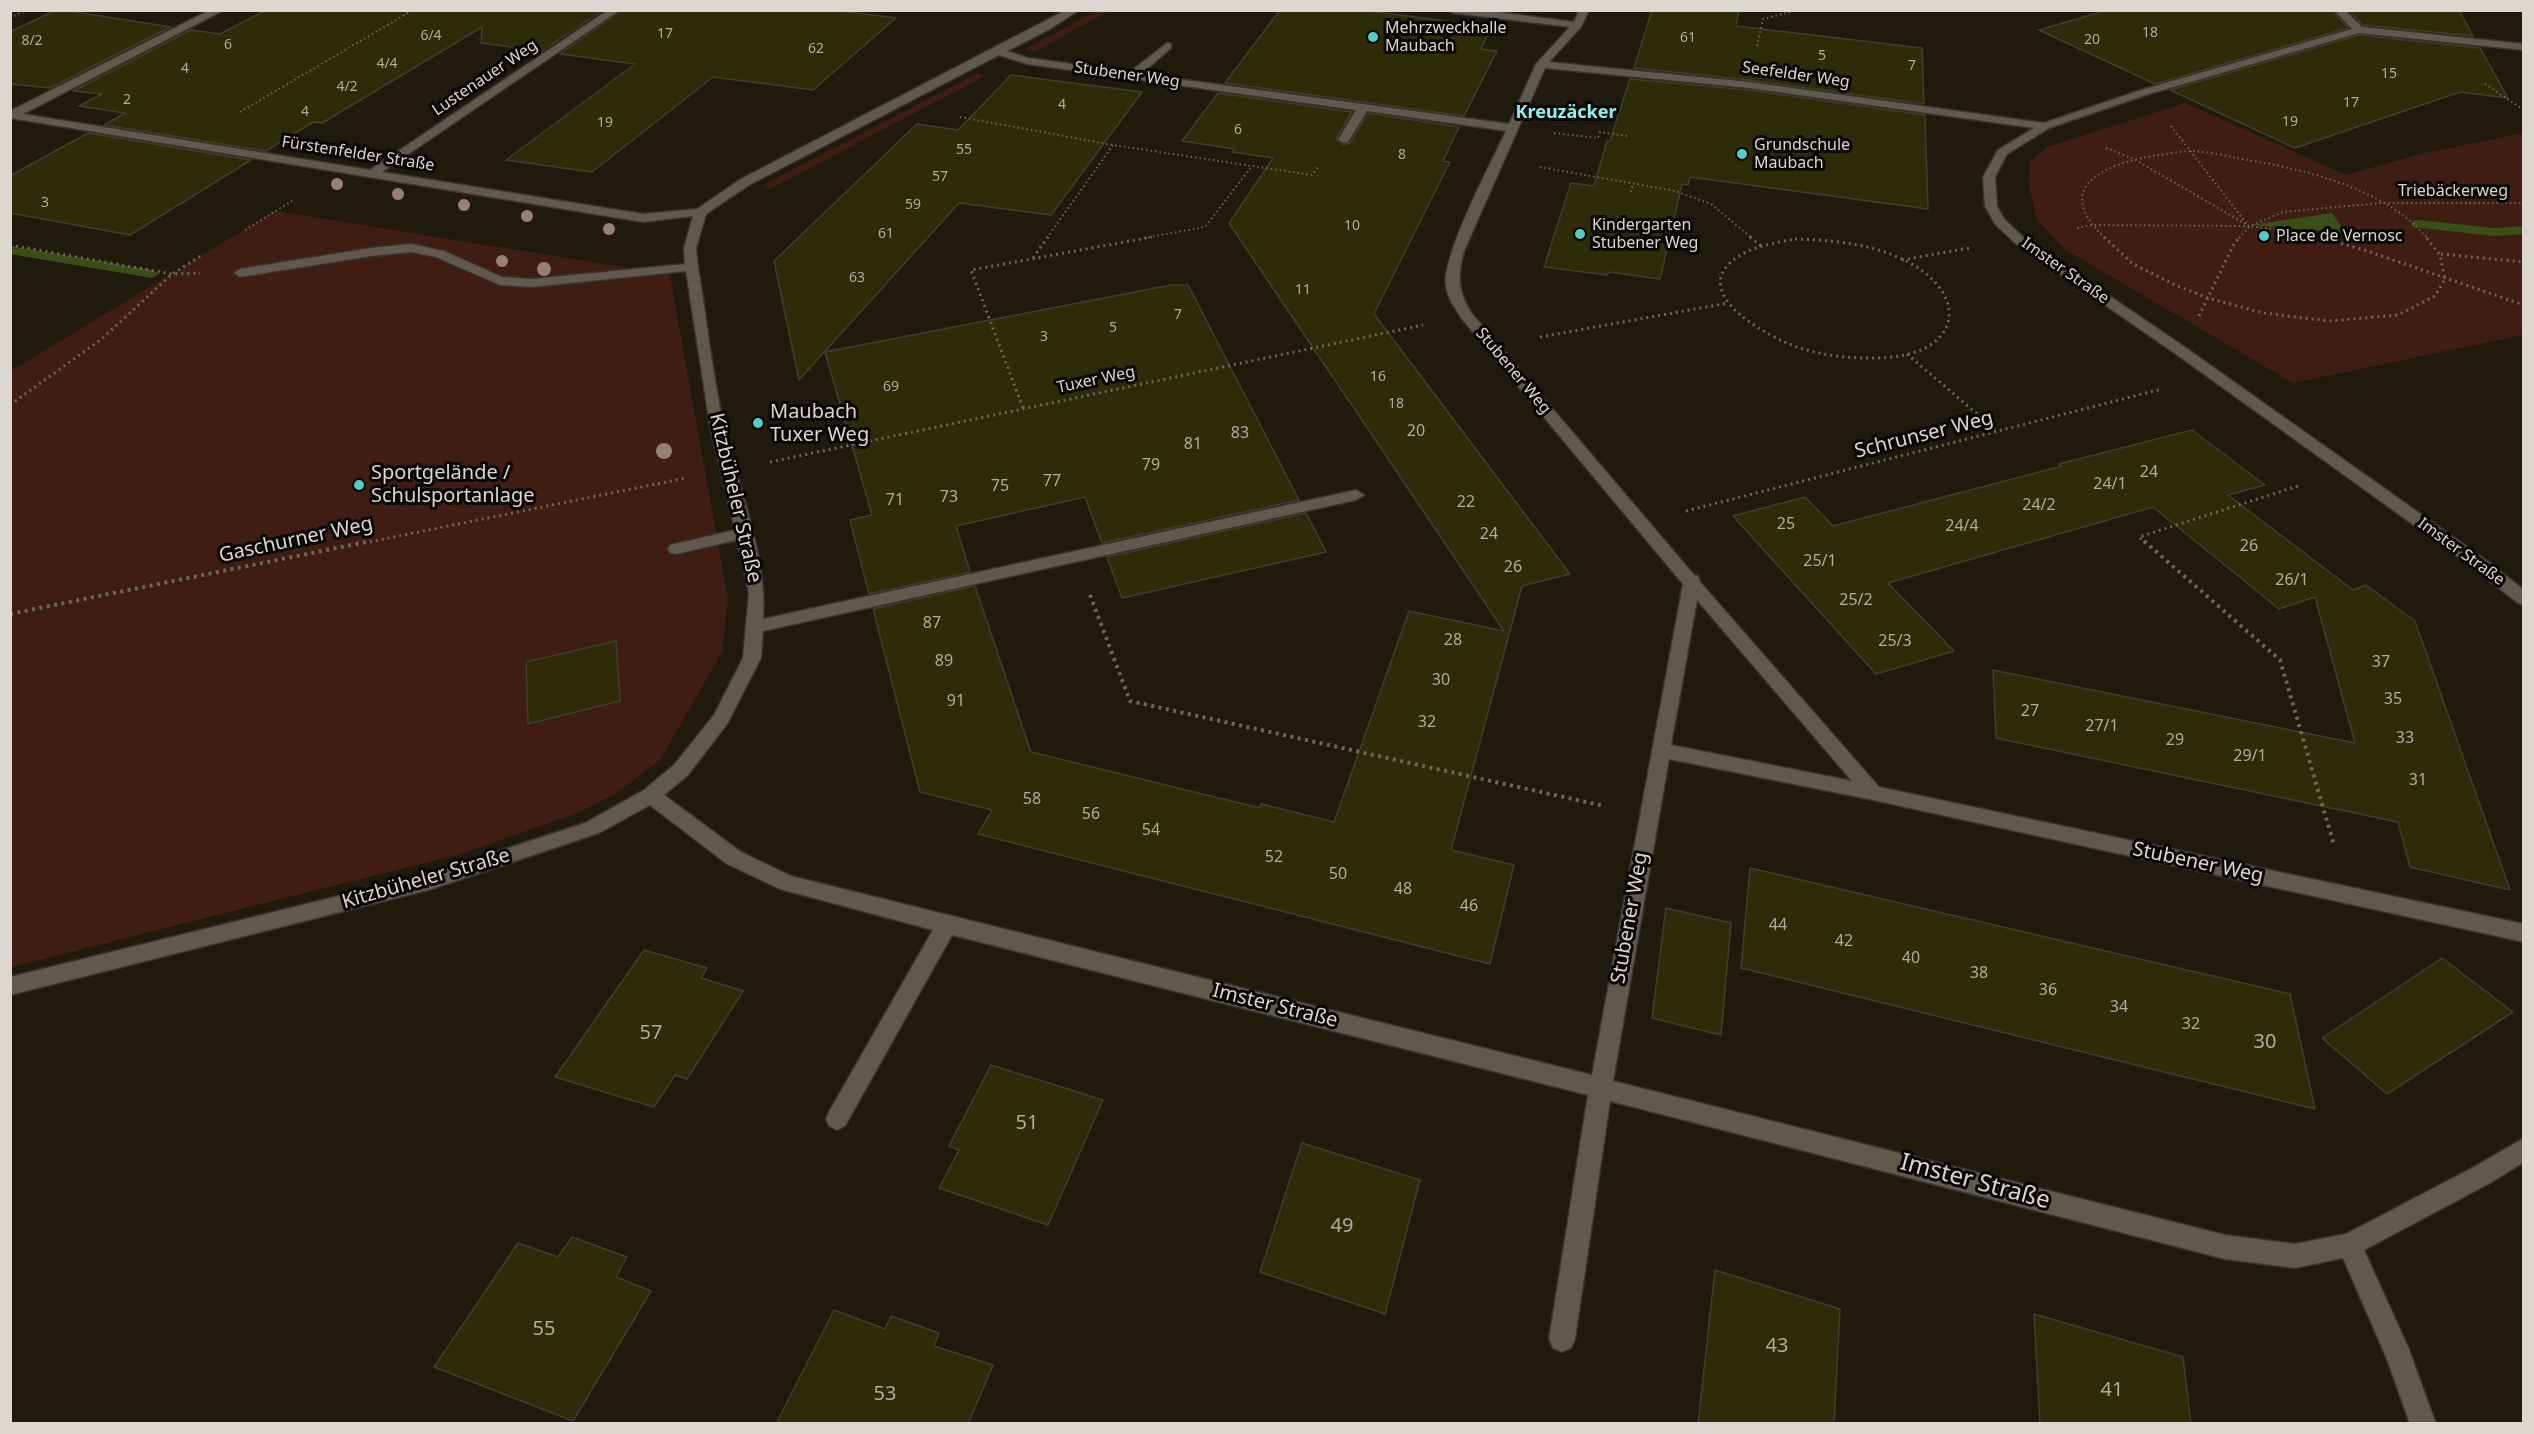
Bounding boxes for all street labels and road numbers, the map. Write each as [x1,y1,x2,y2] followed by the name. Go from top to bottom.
[429,36,541,120] street label: Lustenauer Weg
[1073,58,1181,92] street label: Stubener Weg
[1741,58,1851,92] street label: Seefelder Weg
[280,132,436,176] street label: Fürstenfelder Straße
[2398,181,2508,201] street label: Triebäckerweg
[2017,234,2113,308] street label: Imster Straße
[1471,324,1555,418] street label: Stubener Weg
[1055,362,1137,398] street label: Tuxer Weg
[1852,406,1996,464] street label: Schrunser Weg
[704,411,766,585] street label: Kitzbüheler Straße
[217,512,375,568] street label: Gaschurner Weg
[2414,514,2508,590] street label: Imster Straße
[2130,837,2266,889] street label: Stubener Weg
[339,844,513,914] street label: Kitzbüheler Straße
[1607,850,1653,986] street label: Stubener Weg
[1210,979,1340,1033] street label: Imster Straße
[1897,1148,2053,1216] street label: Imster Straße

